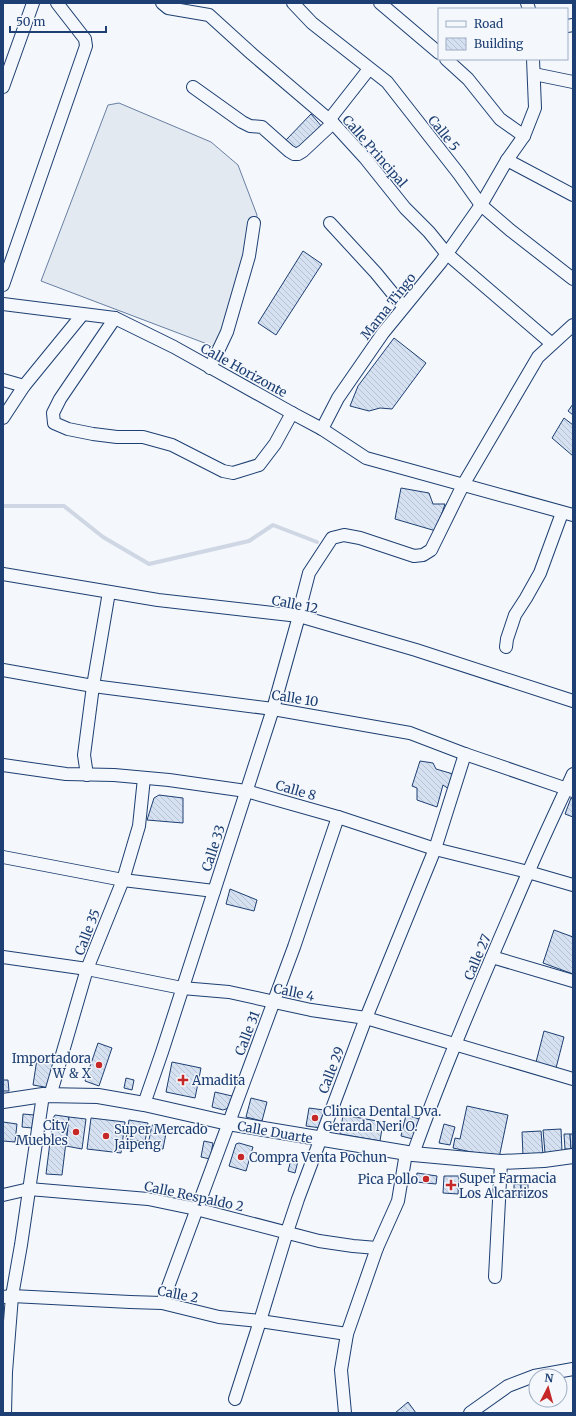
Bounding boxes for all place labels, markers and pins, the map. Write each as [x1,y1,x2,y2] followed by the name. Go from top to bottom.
[12,1050,92,1082] place label: Importadora W & X
[94,1060,104,1070] marker: Importadora W & X
[191,1072,245,1089] place label: Amadita
[177,1074,189,1086] marker: Amadita
[323,1103,441,1135] place label: Clinica Dental Dva. Gerarda Neri O.
[310,1113,320,1123] marker: Clinica Dental Dva. Gerarda Neri O.
[16,1117,68,1149] place label: City Muebles
[113,1121,208,1153] place label: Super Mercado Jaipeng
[71,1127,81,1137] marker: City Muebles
[101,1131,111,1141] marker: Super Mercado Jaipeng
[249,1149,387,1166] place label: Compra Venta Pochun
[236,1152,246,1162] marker: Compra Venta Pochun
[459,1170,556,1202] place label: Super Farmacia Los Alcarrizos
[358,1171,418,1188] place label: Pica Pollo
[421,1174,431,1184] marker: Pica Pollo
[446,1180,456,1190] marker: Super Farmacia Los Alcarrizos

